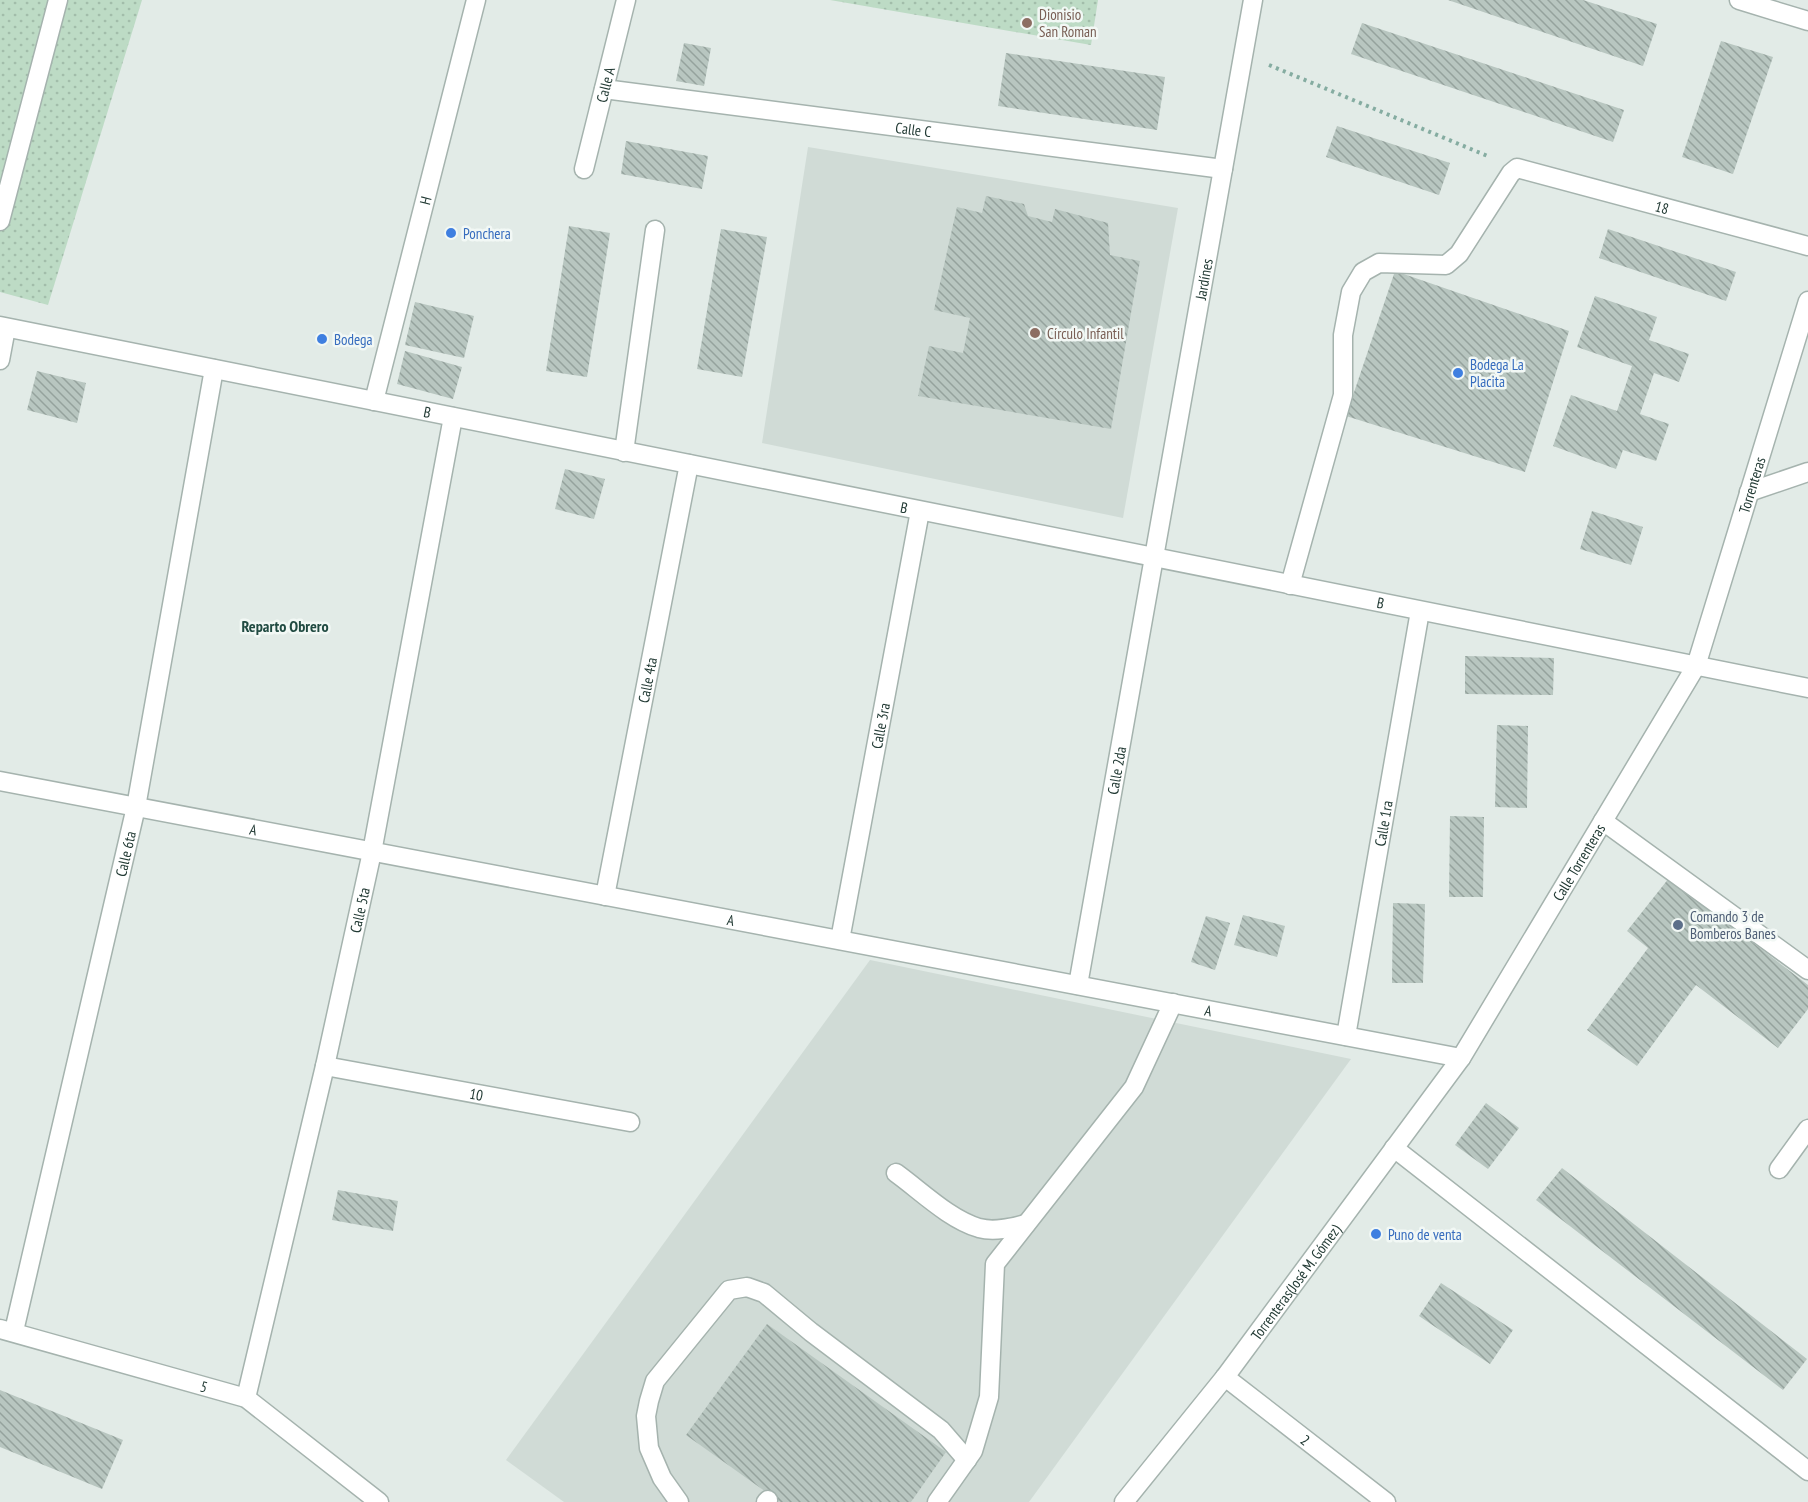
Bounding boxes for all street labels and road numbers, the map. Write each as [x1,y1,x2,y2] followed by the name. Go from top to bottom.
[591,64,619,104] street label: Calle A
[894,117,933,141] street label: Calle C
[415,194,435,207] street label: H
[1653,196,1671,218] street label: 18
[1190,257,1216,302] street label: Jardínes
[422,402,433,422] street label: B
[1734,454,1769,515] street label: Torrenteras
[899,497,909,517] street label: B
[1375,592,1386,612] street label: B
[633,656,661,704] street label: Calle 4ta
[866,701,894,750] street label: Calle 3ra
[1103,745,1130,796] street label: Calle 2da
[1370,799,1396,847] street label: Calle 1ra
[248,819,260,839] street label: A
[1548,820,1609,904] street label: Calle Torrenteras
[111,829,140,878] street label: Calle 6ta
[345,885,373,934] street label: Calle 5ta
[726,910,737,930] street label: A
[1203,1000,1215,1020] street label: A
[468,1083,485,1104] street label: 10
[1246,1220,1345,1344] street label: Torrenteras(José M. Gómez)
[198,1376,210,1396] street label: 5
[1297,1430,1314,1449] street label: 2

